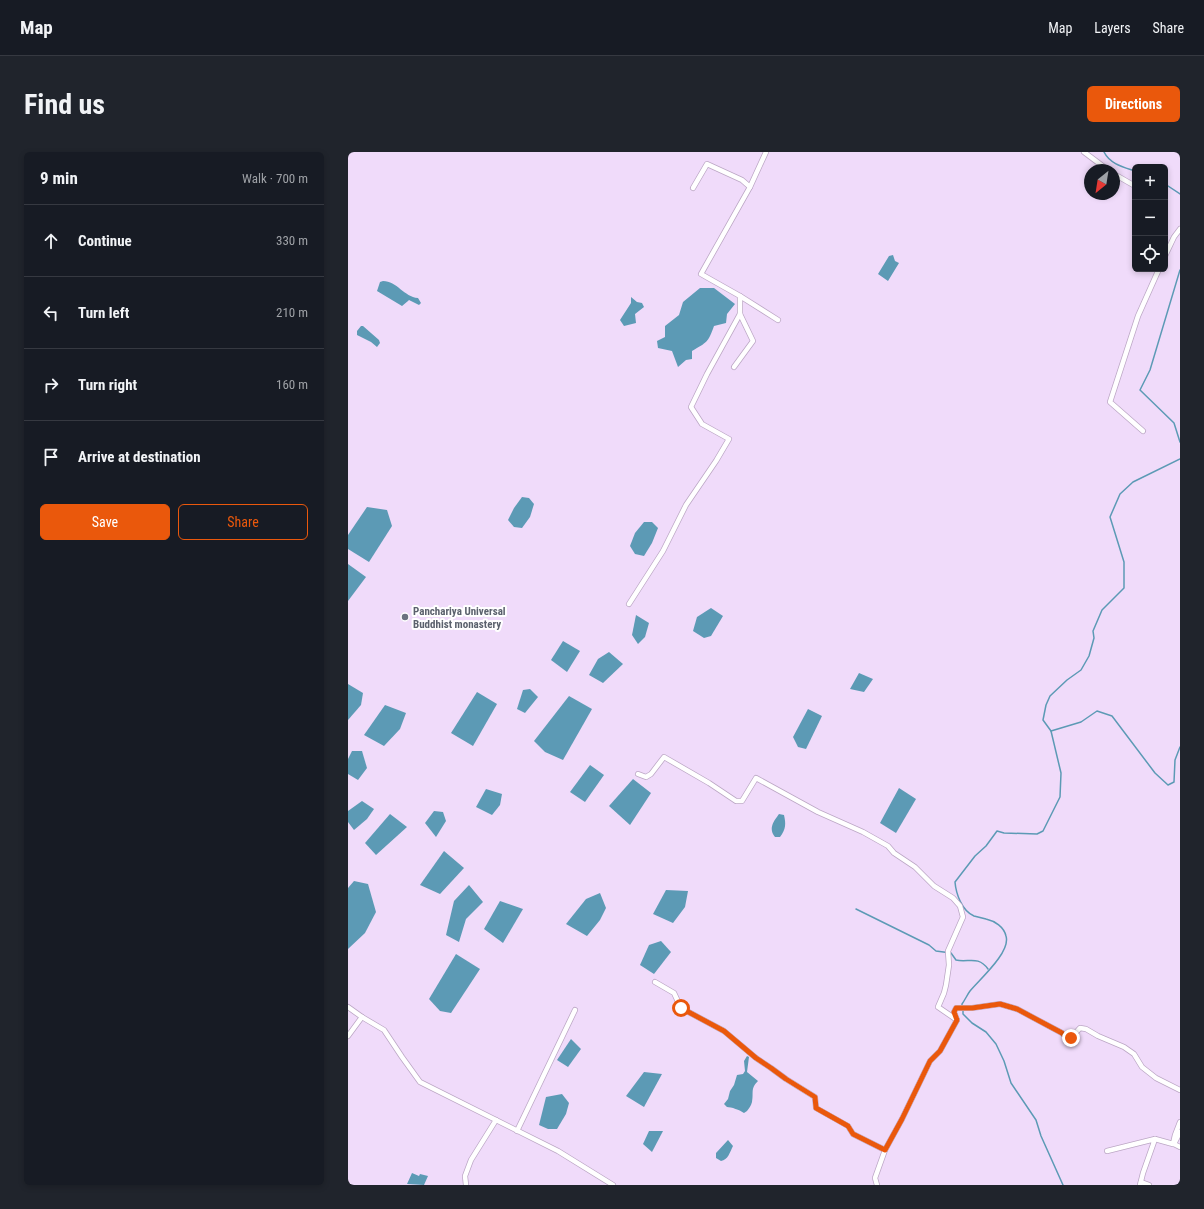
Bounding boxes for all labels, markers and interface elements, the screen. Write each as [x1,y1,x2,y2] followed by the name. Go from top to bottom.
[20,16,53,39] text: Map
[1048,20,1072,36] text: Map
[1094,20,1131,36] text: Layers
[1153,20,1184,36] text: Share
[1087,86,1180,122] button: Directions
[24,88,105,121] text: Find us
[1084,164,1120,200] north arrow
[1132,164,1168,272] map controls
[1132,164,1168,200] button: +
[40,168,78,188] text: 9 min
[242,171,308,186] text: Walk · 700 m
[1132,200,1168,236] button: −
[40,230,62,252] icon: ahead
[78,232,132,250] text: Continue
[276,233,308,248] text: 330 m
[1132,236,1168,272] button: locate
[40,302,62,324] icon: left
[78,304,129,322] text: Turn left
[276,305,308,320] text: 210 m
[40,374,62,396] icon: right
[78,376,137,394] text: Turn right
[276,377,308,392] text: 160 m
[40,446,62,468] icon: arrive
[78,448,201,466] text: Arrive at destination
[40,504,170,540] button: Save
[178,504,308,540] button: Share
[413,605,506,631] place label: Panchariya Universal Buddhist monastery
[400,612,410,622] marker: Panchariya Universal Buddhist monastery
[672,999,690,1017] route start
[1062,1029,1080,1047] route end

